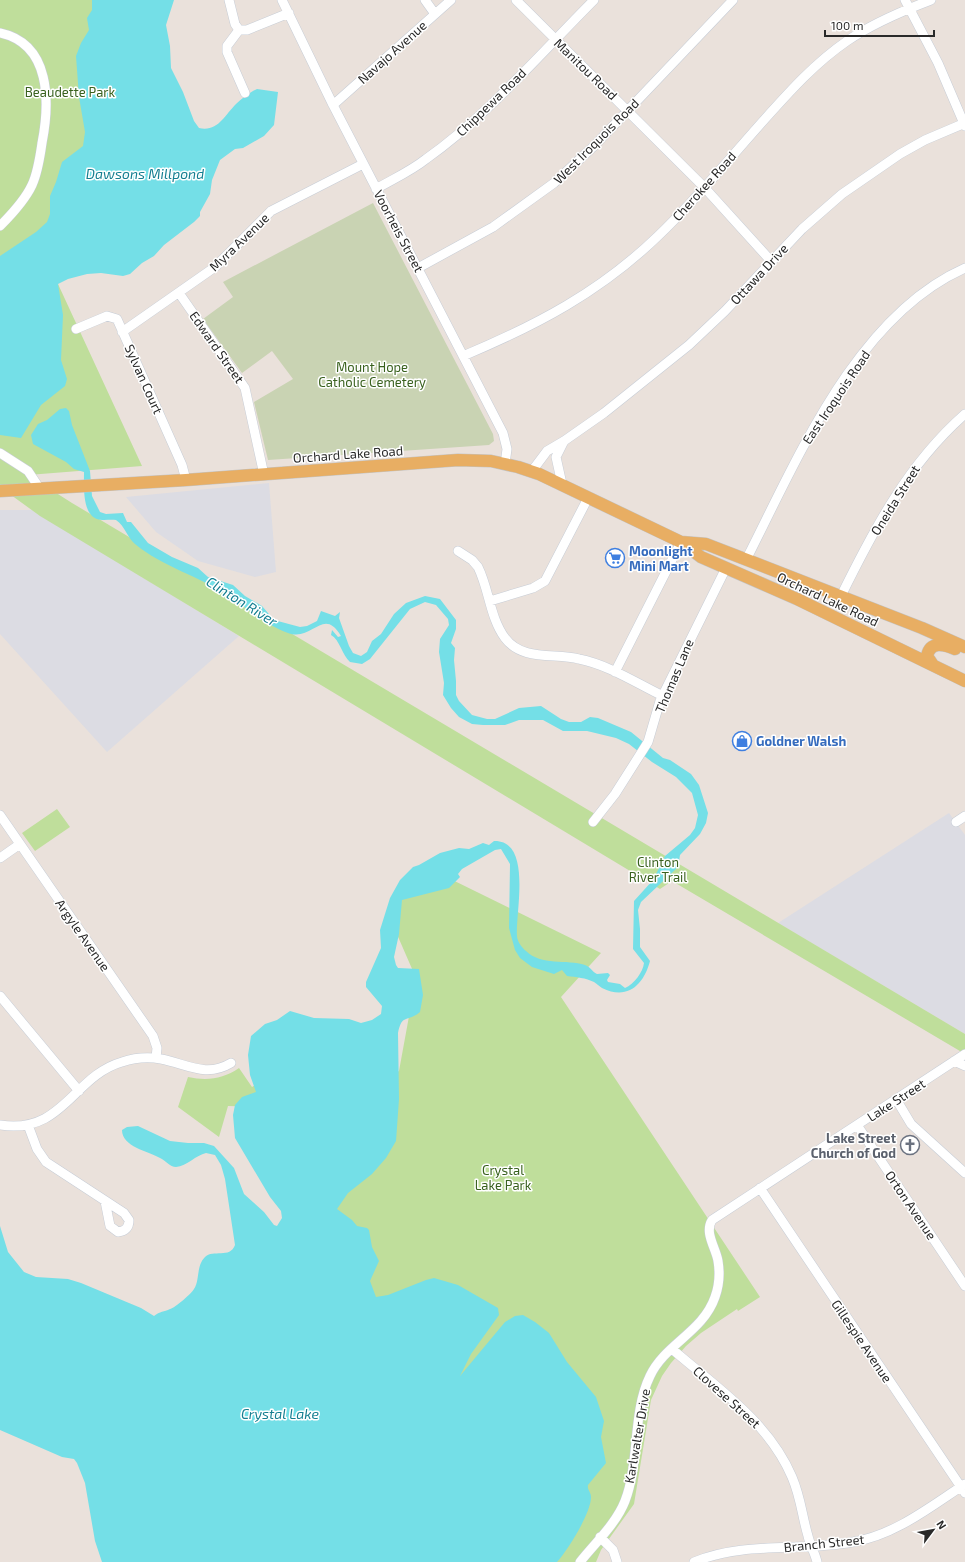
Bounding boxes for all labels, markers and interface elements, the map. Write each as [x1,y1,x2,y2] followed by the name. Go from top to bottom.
[825,12,934,38] scale bar
[354,17,430,87] street label: Navajo Avenue
[831,18,863,32] text: 100 m
[551,35,621,103] street label: Manitou Road
[453,65,529,139] street label: Chippewa Road
[25,84,116,100] park label: Beaudette Park
[550,95,642,187] street label: West Iroquois Road
[669,148,739,224] street label: Cherokee Road
[86,165,204,182] water label: Dawsons Millpond
[371,187,427,275] street label: Voorheis Street
[206,210,272,274] street label: Myra Avenue
[727,240,791,308] street label: Ottawa Drive
[186,308,248,386] street label: Edward Street
[122,342,166,416] street label: Sylvan Court
[799,347,873,447] street label: East Iroquois Road
[318,359,426,390] park label: Mount Hope Catholic Cemetery
[292,442,404,466] street label: Orchard Lake Road
[867,462,923,538] street label: Oneida Street
[629,543,693,574] place label: Moonlight Mini Mart
[604,547,626,569] supermarket icon: Moonlight Mini Mart
[775,568,881,630] street label: Orchard Lake Road
[203,572,281,630] water label: Clinton River
[651,637,697,715] street label: Thomas Lane
[731,730,753,752] shop icon: Goldner Walsh
[756,733,846,749] place label: Goldner Walsh
[629,854,687,885] park label: Clinton River Trail
[52,896,114,974] street label: Argyle Avenue
[864,1075,928,1125] street label: Lake Street
[811,1130,897,1161] place label: Lake Street Church of God
[899,1134,921,1156] church icon: Lake Street Church of God
[475,1162,532,1193] park label: Crystal Lake Park
[882,1167,940,1243] street label: Orton Avenue
[828,1296,896,1386] street label: Gillespie Avenue
[690,1363,764,1431] street label: Clovese Street
[621,1387,653,1485] street label: Karlwalter Drive
[241,1405,320,1422] water label: Crystal Lake
[913,1510,953,1550] north arrow
[934,1518,950,1531] text: N
[783,1531,865,1555] street label: Branch Street

